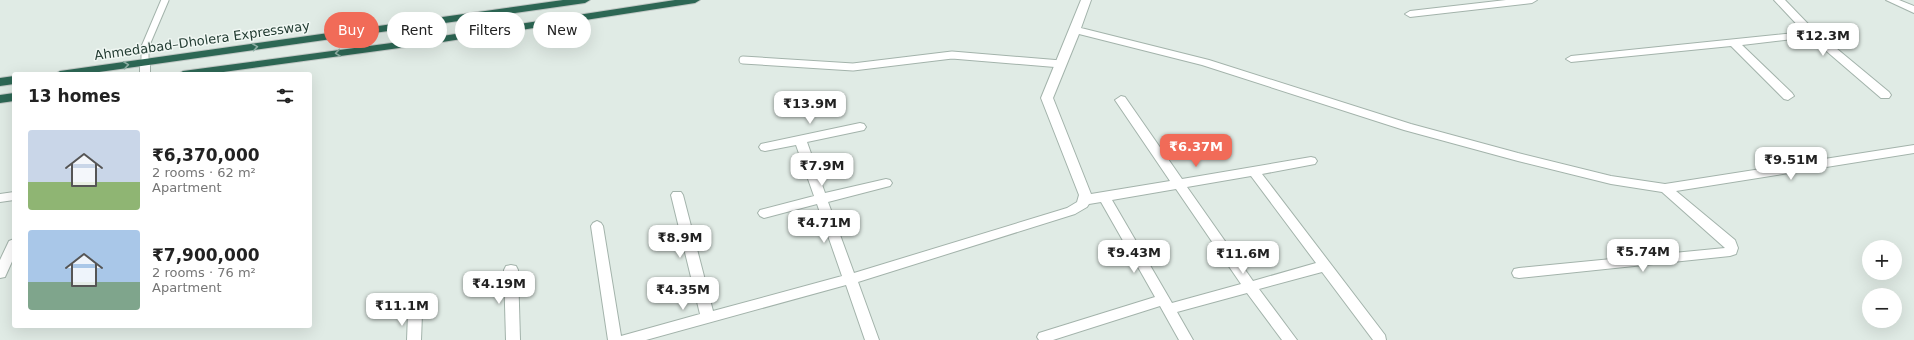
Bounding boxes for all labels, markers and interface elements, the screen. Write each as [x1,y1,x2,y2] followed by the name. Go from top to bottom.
[324,12,379,48] chip: Buy
[387,12,447,48] chip: Rent
[455,12,525,48] chip: Filters
[533,12,591,48] chip: New
[93,18,311,63] street label: Ahmedabad–Dholera Expressway
[1790,23,1856,57] pin: ₹12.3M
[1796,28,1850,43] text: ₹12.3M
[252,43,258,52] one-way arrow
[335,48,341,57] one-way arrow
[123,61,129,70] one-way arrow
[274,85,296,107] icon: filters
[28,86,121,106] text: 13 homes
[777,91,843,125] pin: ₹13.9M
[783,96,837,111] text: ₹13.9M
[1163,134,1229,168] pin: ₹6.37M
[1169,139,1223,154] text: ₹6.37M
[152,145,260,165] text: ₹6,370,000
[60,146,108,194] icon: home
[1758,147,1824,181] pin: ₹9.51M
[1764,152,1818,167] text: ₹9.51M
[794,153,850,187] pin: ₹7.9M
[799,158,845,173] text: ₹7.9M
[152,165,256,180] text: 2 rooms · 62 m²
[152,180,222,195] text: Apartment
[791,210,857,244] pin: ₹4.71M
[797,215,851,230] text: ₹4.71M
[652,225,708,259] pin: ₹8.9M
[657,230,703,245] text: ₹8.9M
[1610,239,1676,273] pin: ₹5.74M
[1101,240,1167,274] pin: ₹9.43M
[1862,240,1902,328] map controls
[1862,240,1902,280] button: +
[1210,241,1276,275] pin: ₹11.6M
[1616,244,1670,259] text: ₹5.74M
[152,245,260,265] text: ₹7,900,000
[1107,245,1161,260] text: ₹9.43M
[60,246,108,294] icon: home
[1216,246,1270,261] text: ₹11.6M
[152,265,256,280] text: 2 rooms · 76 m²
[466,271,532,305] pin: ₹4.19M
[472,276,526,291] text: ₹4.19M
[650,277,716,311] pin: ₹4.35M
[152,280,222,295] text: Apartment
[656,282,710,297] text: ₹4.35M
[1862,288,1902,328] button: −
[369,293,435,327] pin: ₹11.1M
[375,298,429,313] text: ₹11.1M

